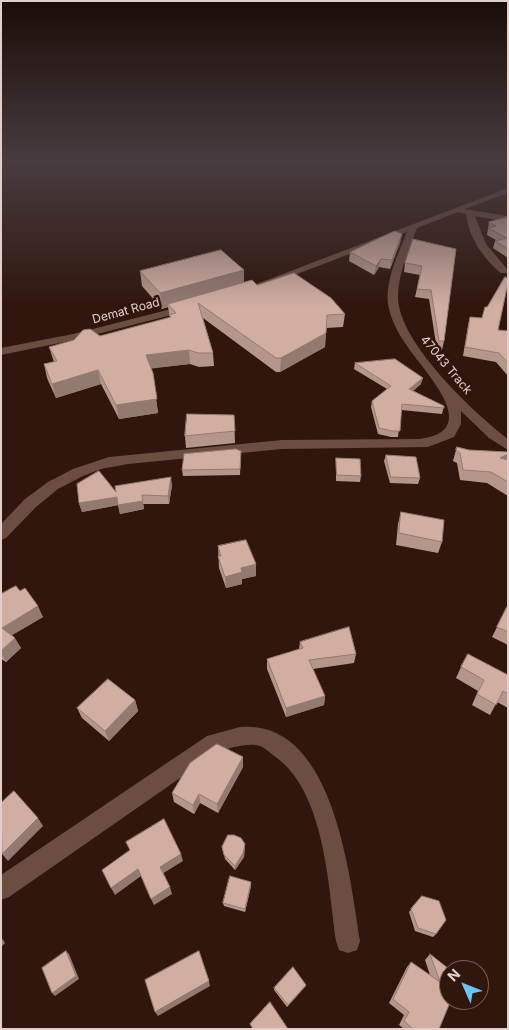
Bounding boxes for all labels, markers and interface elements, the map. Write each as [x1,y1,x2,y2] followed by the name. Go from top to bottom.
[91,295,161,327] street label: Demat Road
[417,333,475,397] street label: 47043 Track
[439,960,489,1010] north arrow
[444,965,463,985] text: N

